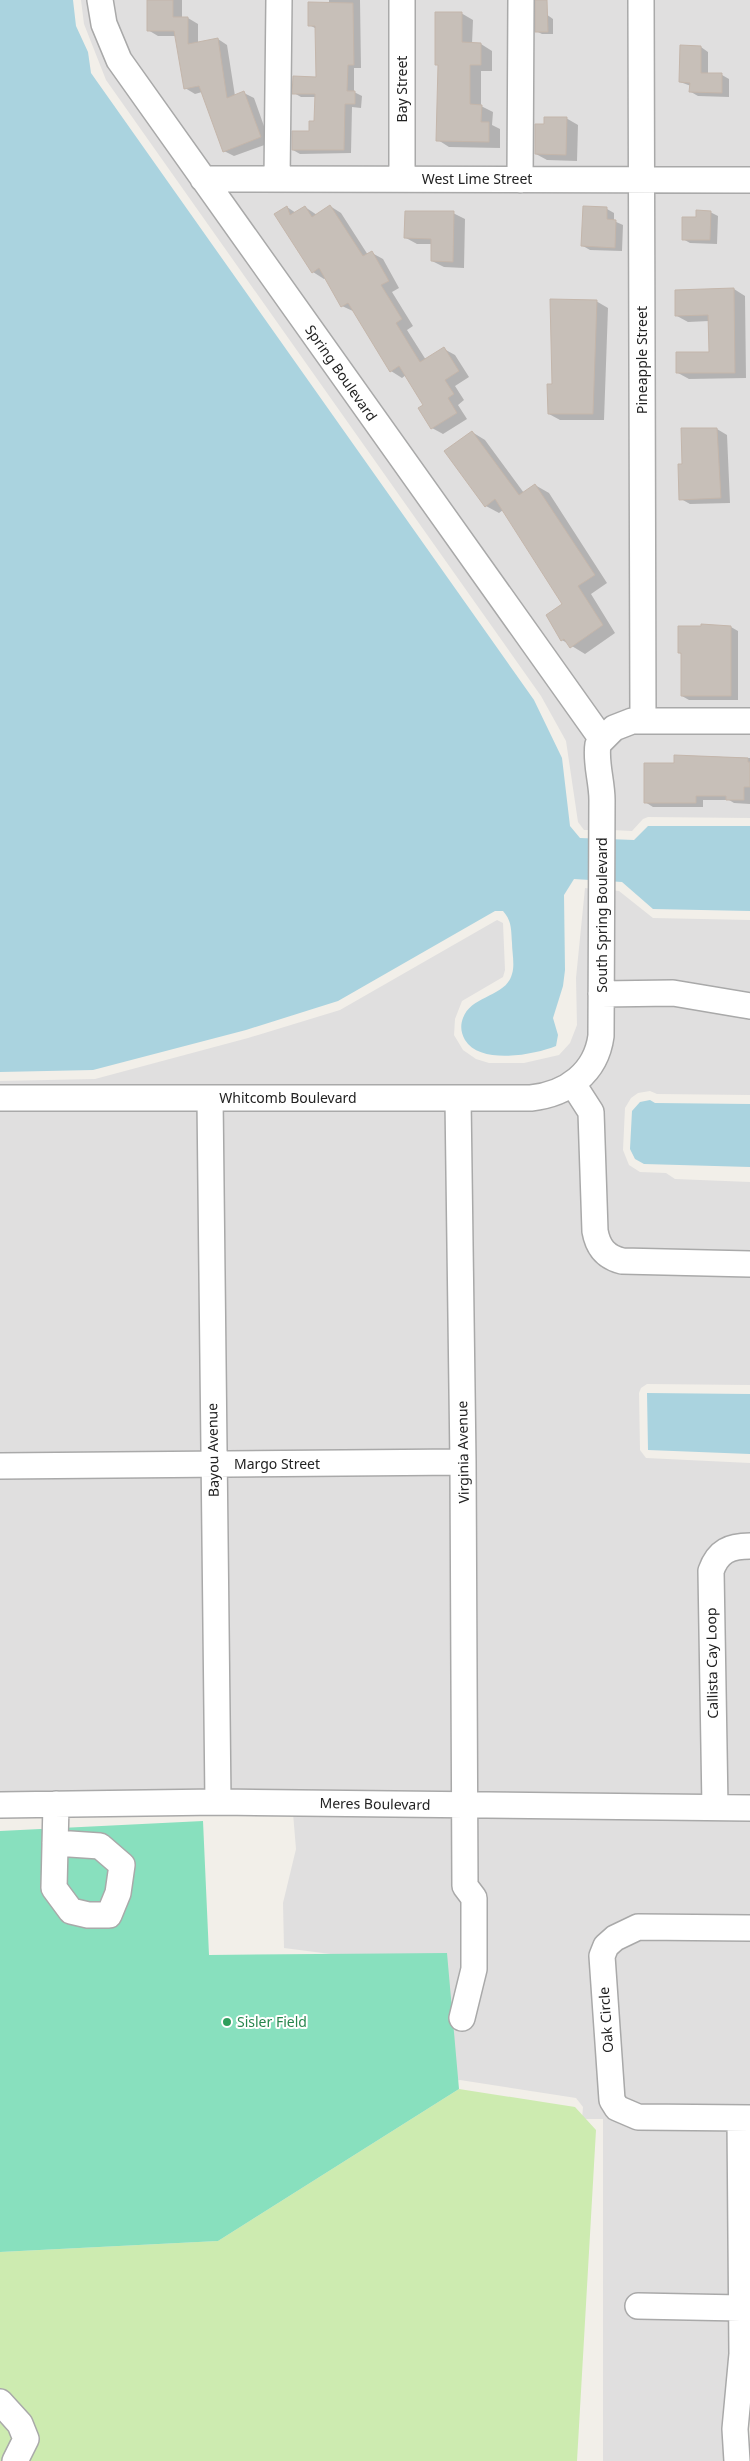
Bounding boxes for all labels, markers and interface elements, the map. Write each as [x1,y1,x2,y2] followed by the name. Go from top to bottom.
[392,56,411,122] street label: Bay Street
[422,169,532,188] street label: West Lime Street
[632,306,651,414] street label: Pineapple Street
[301,321,382,424] street label: Spring Boulevard
[592,837,611,993] street label: South Spring Boulevard
[219,1088,357,1107] street label: Whitcomb Boulevard
[452,1400,473,1504] street label: Virginia Avenue
[202,1403,223,1497] street label: Bayou Avenue
[234,1454,320,1473] street label: Margo Street
[701,1607,722,1719] street label: Callista Cay Loop
[319,1793,431,1814] street label: Meres Boulevard
[594,1986,617,2054] street label: Oak Circle
[237,2012,307,2031] place label: Sisler Field
[221,2016,233,2028] marker: Sisler Field

